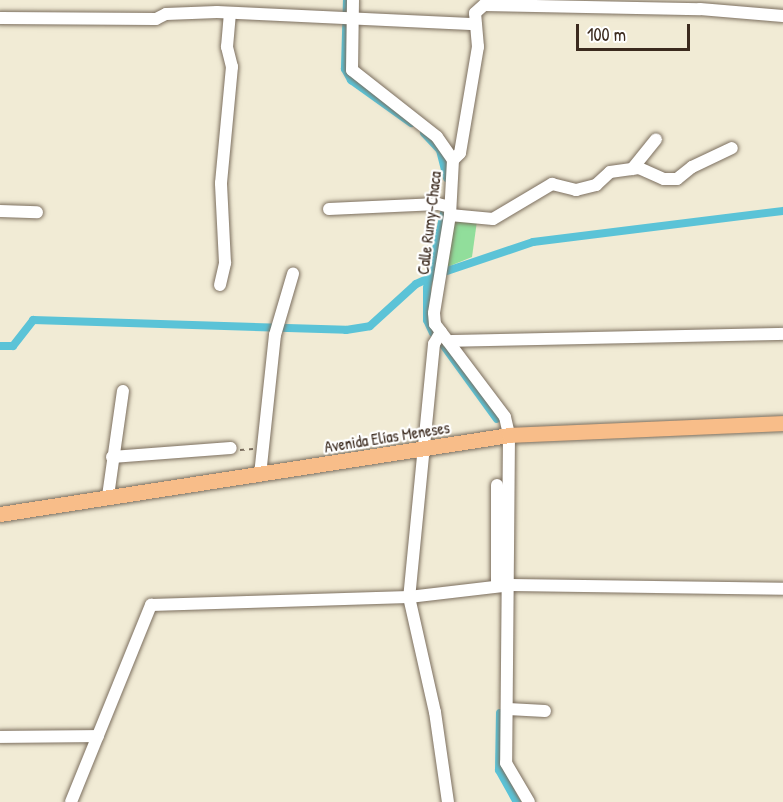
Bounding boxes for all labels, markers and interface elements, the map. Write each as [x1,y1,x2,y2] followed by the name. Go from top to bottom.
[579,12,693,50] scale bar
[587,22,626,47] text: 100 m
[413,170,445,276] street label: Calle Rumy-Chaca
[323,418,451,456] street label: Avenida Elías Meneses

